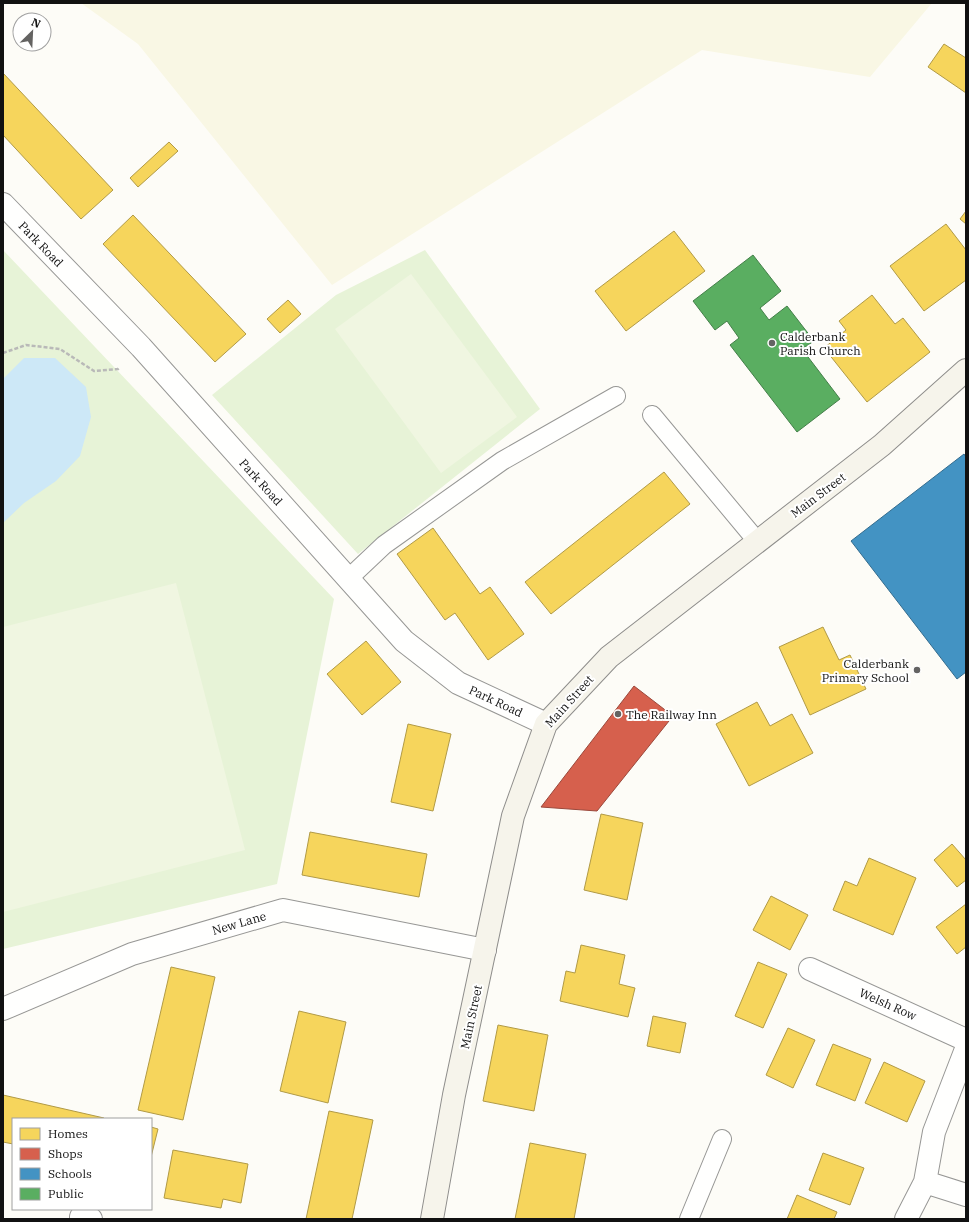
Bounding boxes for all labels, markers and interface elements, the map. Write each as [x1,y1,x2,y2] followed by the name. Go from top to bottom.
[12,12,52,52] north arrow
[29,15,43,31] text: N
[16,218,66,270] street label: Park Road
[780,329,861,358] place label: Calderbank Parish Church
[767,338,777,348] marker: Calderbank Parish Church
[236,456,286,508] street label: Park Road
[788,469,848,521] street label: Main Street
[822,656,909,685] place label: Calderbank Primary School
[912,665,922,675] marker: Calderbank Primary School
[542,672,596,730] street label: Main Street
[467,682,525,720] street label: Park Road
[626,707,717,722] place label: The Railway Inn
[613,709,623,719] marker: The Railway Inn
[210,908,268,938] street label: New Lane
[457,984,485,1050] street label: Main Street
[857,985,920,1024] street label: Welsh Row
[12,1118,152,1210] legend
[48,1126,88,1141] text: Homes
[48,1146,83,1161] text: Shops
[48,1166,92,1181] text: Schools
[48,1186,84,1201] text: Public

